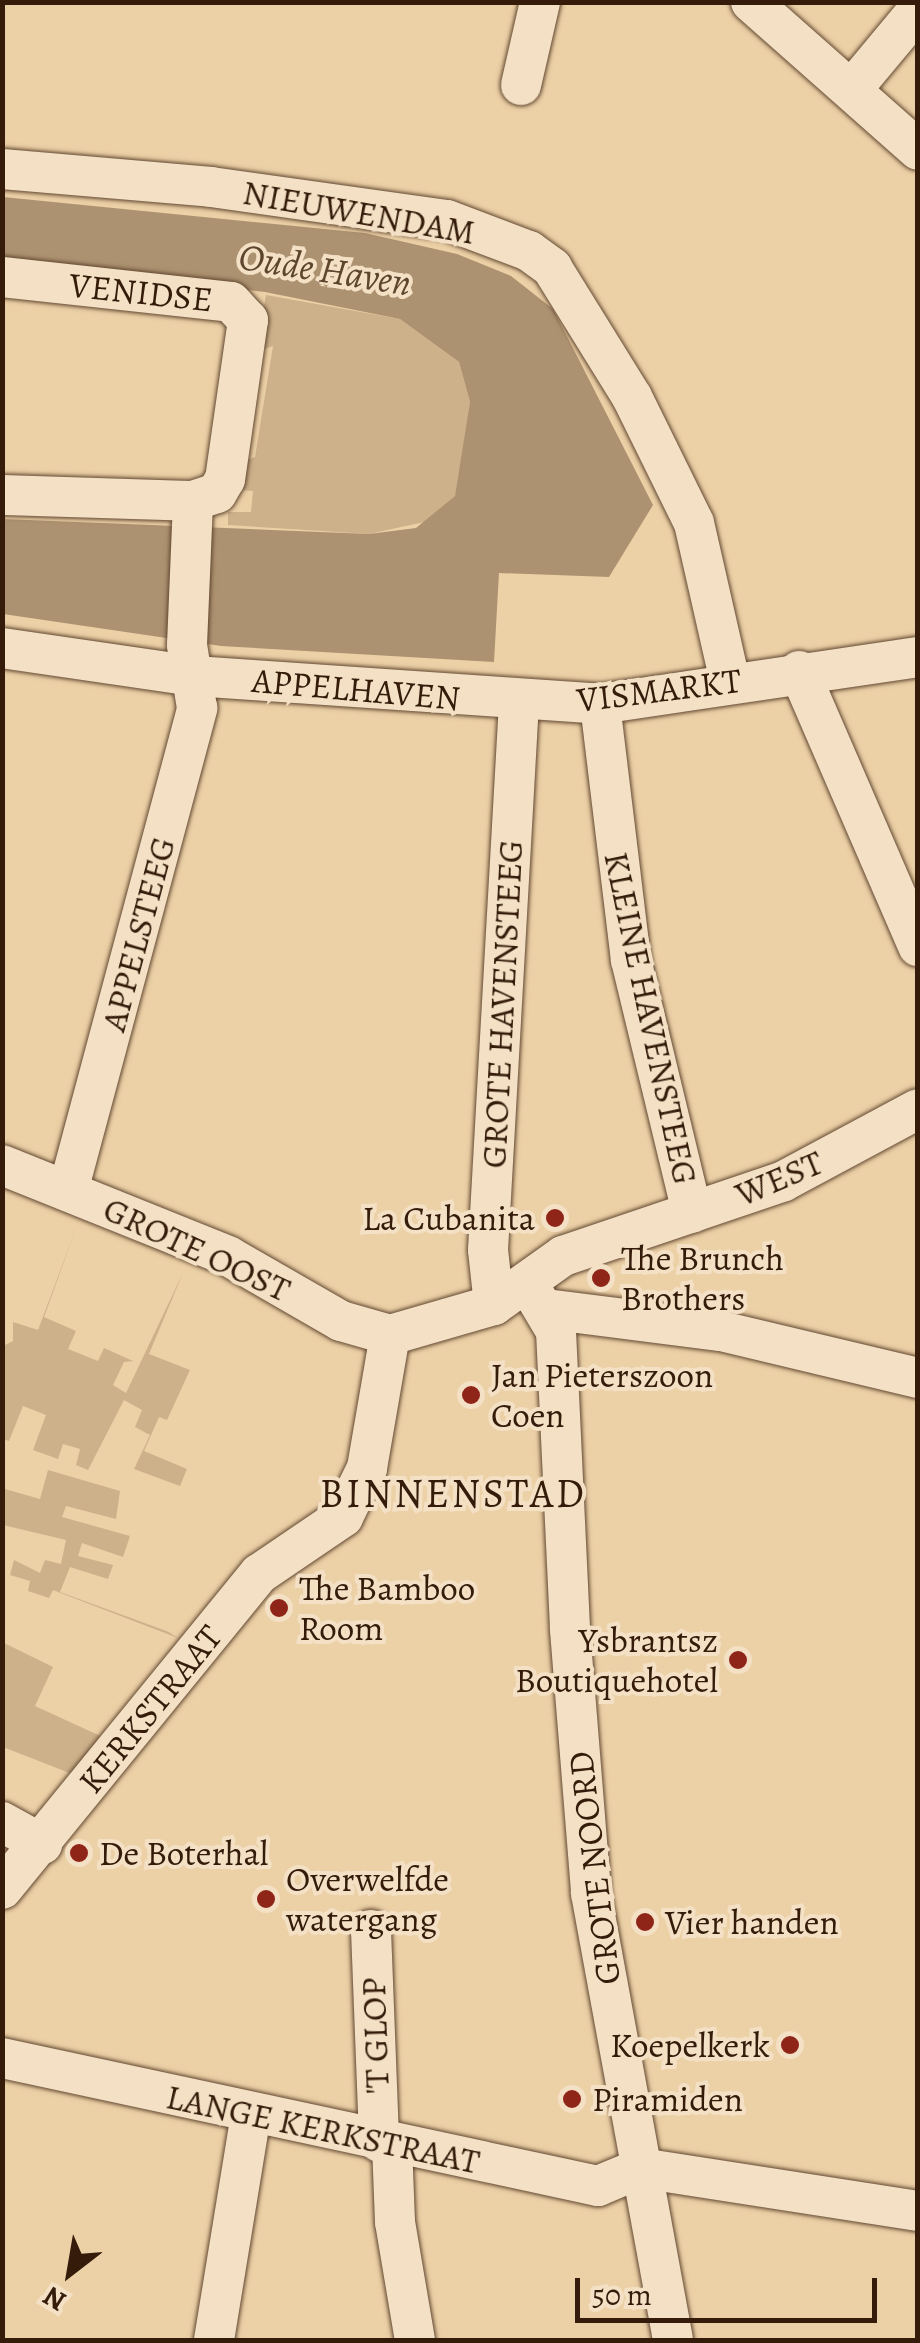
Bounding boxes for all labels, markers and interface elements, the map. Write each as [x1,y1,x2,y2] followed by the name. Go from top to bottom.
[240,171,478,253] street label: NIEUWENDAM
[236,234,414,306] water label: Oude Haven
[67,264,215,320] street label: VENIDSE
[250,659,462,719] street label: APPELHAVEN
[575,659,743,721] street label: VISMARKT
[92,832,184,1036] street label: APPELSTEEG
[472,839,532,1169] street label: GROTE HAVENSTEEG
[595,848,707,1188] street label: KLEINE HAVENSTEEG
[729,1141,829,1215] street label: WEST
[97,1187,297,1311] street label: GROTE OOST
[362,1197,535,1239] place label: La Cubanita
[544,1207,566,1229] marker: La Cubanita
[621,1237,784,1319] place label: The Brunch Brothers
[590,1267,612,1289] marker: The Brunch Brothers
[491,1354,713,1436] place label: Jan Pieterszoon Coen
[460,1384,482,1406] marker: Jan Pieterszoon Coen
[320,1470,586,1518] district label: BINNENSTAD
[299,1567,475,1649] place label: The Bamboo Room
[268,1597,290,1619] marker: The Bamboo Room
[69,1616,231,1802] street label: KERKSTRAAT
[515,1619,718,1701] place label: Ysbrantsz Boutiquehotel
[727,1649,749,1671] marker: Ysbrantsz Boutiquehotel
[559,1749,629,1987] street label: GROTE NOORD
[99,1832,268,1874] place label: De Boterhal
[68,1842,90,1864] marker: De Boterhal
[286,1858,449,1940] place label: Overwelfde watergang
[255,1888,277,1910] marker: Overwelfde watergang
[665,1901,839,1943] place label: Vier handen
[634,1911,656,1933] marker: Vier handen
[352,1977,398,2095] street label: 'T GLOP
[610,2024,770,2066] place label: Koepelkerk
[779,2034,801,2056] marker: Koepelkerk
[162,2075,484,2183] street label: LANGE KERKSTRAAT
[592,2078,743,2120] place label: Piramiden
[561,2088,583,2110] marker: Piramiden
[20,2223,120,2323] north arrow
[580,2258,882,2320] scale bar
[592,2275,652,2315] text: 50 m
[36,2277,73,2320] text: N

